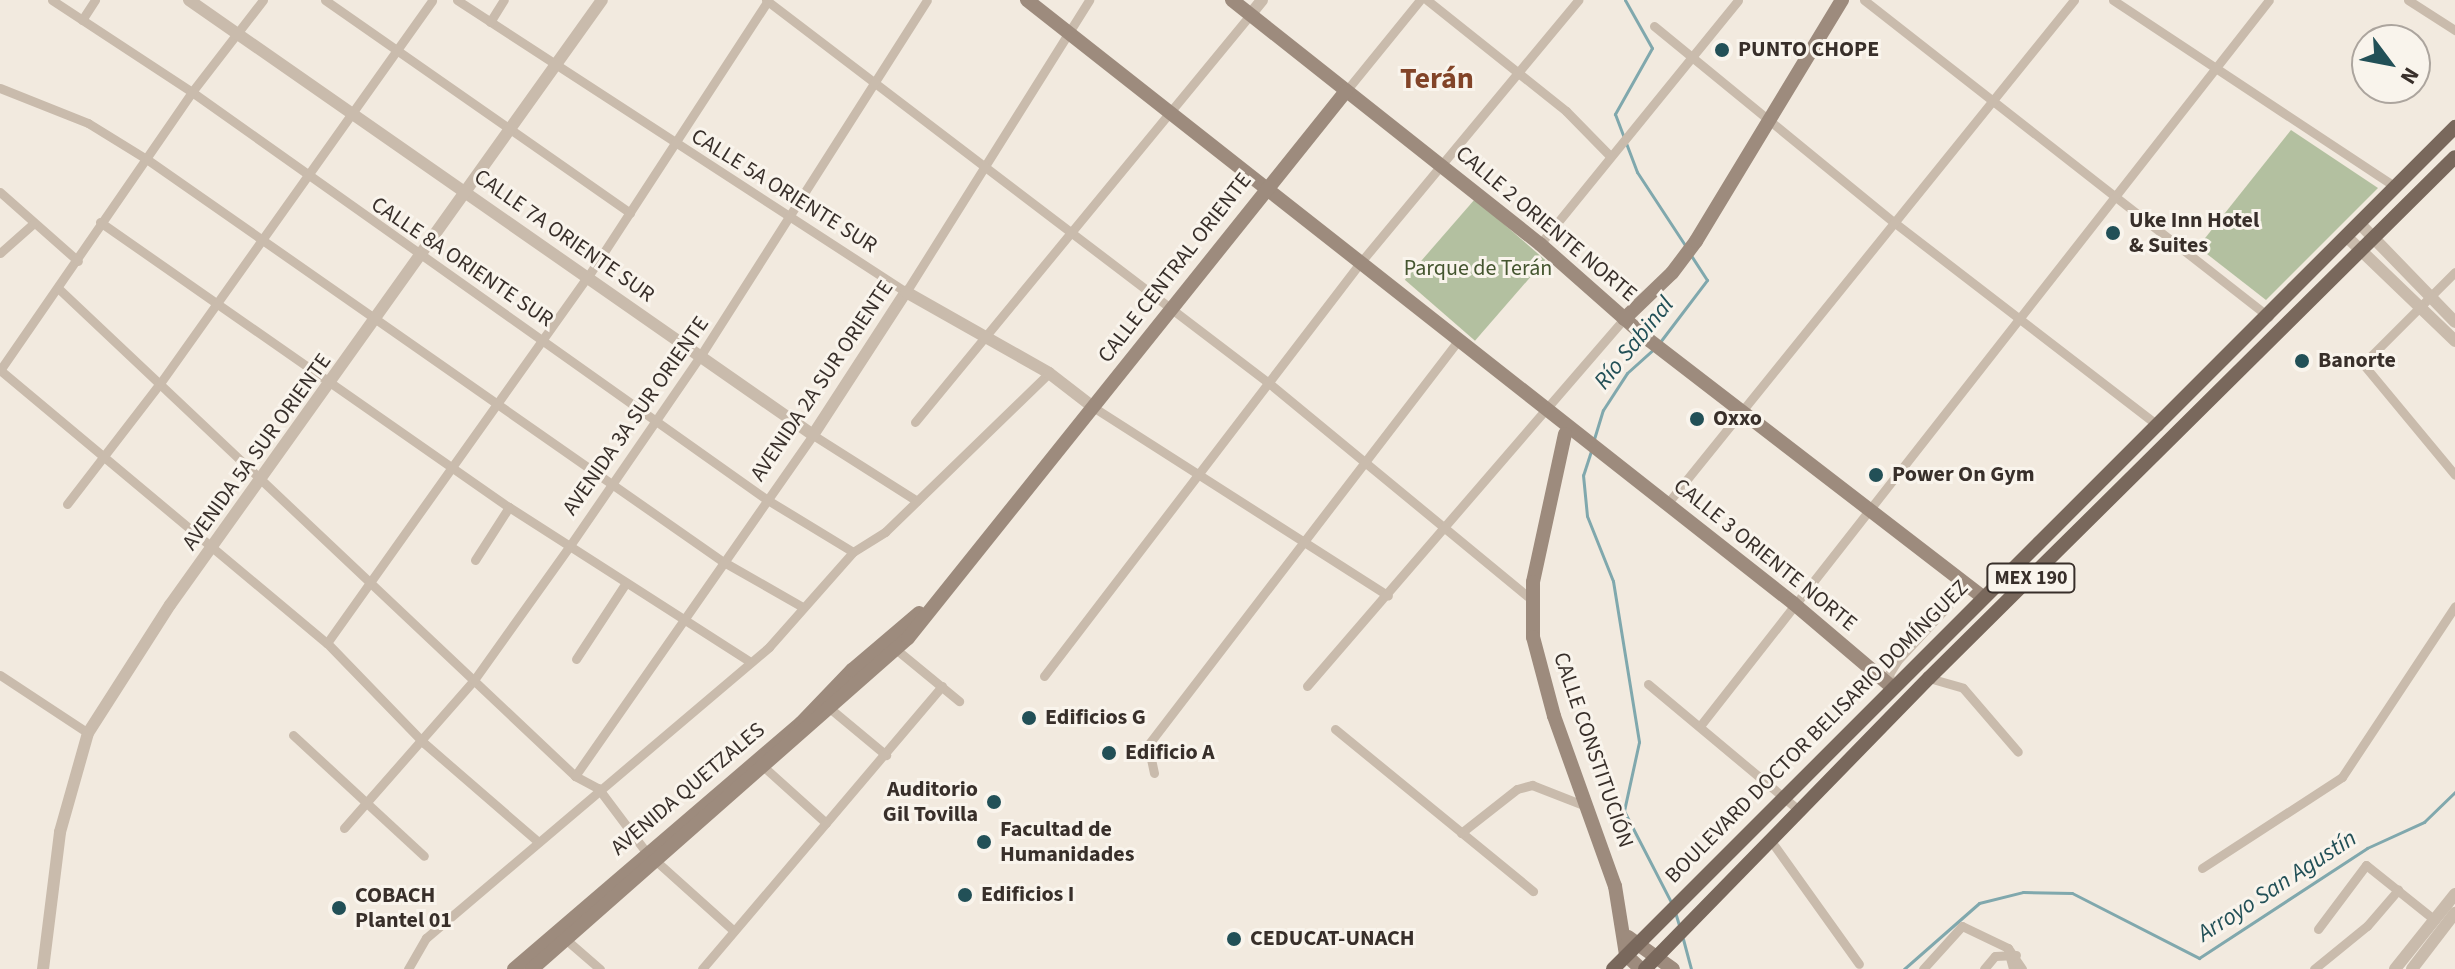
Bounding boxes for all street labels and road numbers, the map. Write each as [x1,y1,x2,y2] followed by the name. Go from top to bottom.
[686,123,882,259] street label: CALLE 5A ORIENTE SUR
[1450,141,1642,307] street label: CALLE 2 ORIENTE NORTE
[469,164,659,308] street label: CALLE 7A ORIENTE SUR
[1093,168,1257,368] street label: CALLE CENTRAL ORIENTE
[366,191,558,333] street label: CALLE 8A ORIENTE SUR
[745,276,899,486] street label: AVENIDA 2A SUR ORIENTE
[557,312,715,520] street label: AVENIDA 3A SUR ORIENTE
[177,349,337,555] street label: AVENIDA 5A SUR ORIENTE
[1668,473,1862,637] street label: CALLE 3 ORIENTE NORTE
[1985,562,2077,594] road number: MEX 190
[1660,575,1974,889] street label: BOULEVARD DOCTOR BELISARIO DOMÍNGUEZ
[1547,649,1639,851] street label: CALLE CONSTITUCIÓN
[606,717,770,861] street label: AVENIDA QUETZALES

